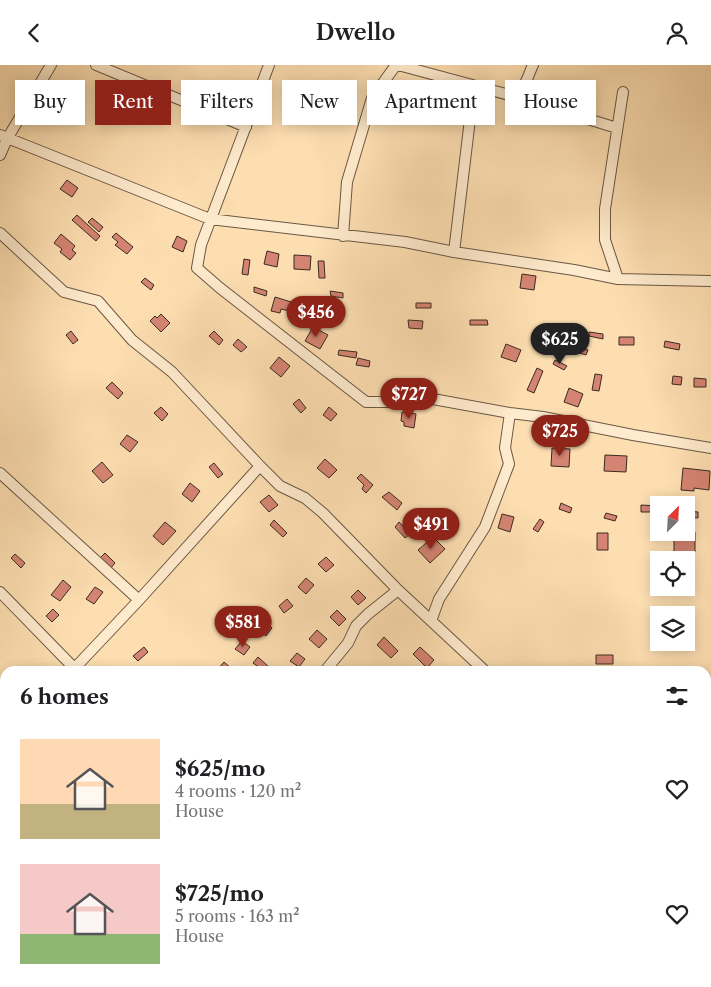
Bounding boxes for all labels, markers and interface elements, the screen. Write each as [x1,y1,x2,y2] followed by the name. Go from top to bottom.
[20,19,48,47] icon: back
[316,19,395,46] text: Dwello
[663,19,691,47] icon: person
[15,80,85,125] chip: Buy
[95,80,171,125] chip: Rent
[181,80,272,125] chip: Filters
[282,80,357,125] chip: New
[367,80,495,125] chip: Apartment
[505,80,596,125] chip: House
[286,295,346,338] pin: $456
[298,302,334,322] text: $456
[530,323,590,365] pin: $625
[542,329,578,349] text: $625
[379,377,439,420] pin: $727
[391,384,427,404] text: $727
[530,415,590,457] pin: $725
[542,421,578,441] text: $725
[650,496,695,541] north arrow
[650,496,695,651] map controls
[401,507,461,550] pin: $491
[413,514,449,534] text: $491
[650,551,695,596] button: locate
[213,605,273,648] pin: $581
[650,606,695,651] button: layers
[226,612,260,632] text: $581
[663,682,691,710] icon: filters
[20,684,109,709] text: 6 homes
[175,756,265,781] text: $625/mo
[60,759,120,819] icon: home
[663,775,691,803] icon: heart
[175,781,301,801] text: 4 rooms · 120 m²
[175,801,224,821] text: House
[175,881,264,906] text: $725/mo
[60,884,120,944] icon: home
[663,900,691,928] icon: heart
[175,906,300,926] text: 5 rooms · 163 m²
[175,926,224,946] text: House

